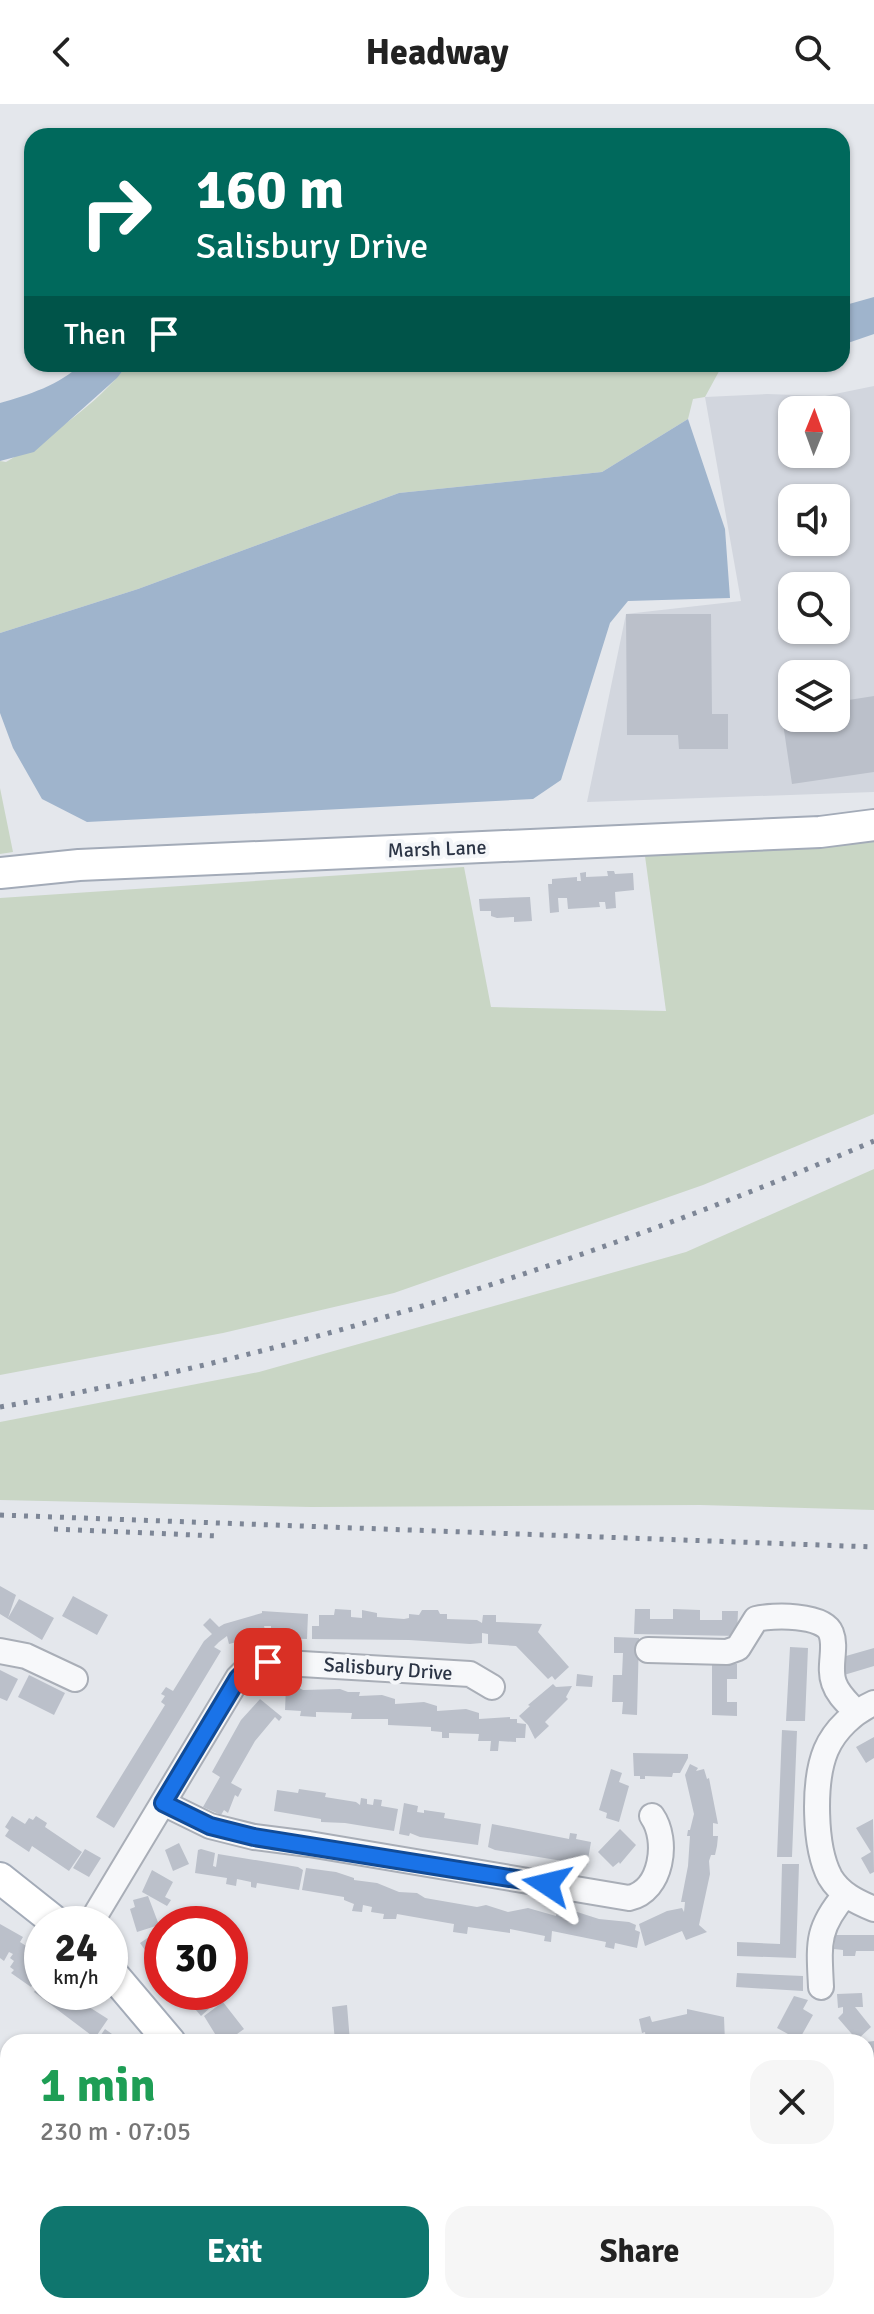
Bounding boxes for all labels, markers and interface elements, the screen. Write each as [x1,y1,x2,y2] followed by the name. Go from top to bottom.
[40,30,84,74] icon: back
[365,30,509,75] text: Headway
[790,30,834,74] icon: search
[196,155,344,224] text: 160 m
[64,160,168,264] icon: right
[196,224,428,269] text: Salisbury Drive
[142,312,186,356] icon: arrive
[64,316,126,353] text: Then
[778,396,850,468] north arrow
[778,396,850,732] map controls
[778,484,850,556] button: sound
[778,572,850,644] button: search
[778,660,850,732] button: layers
[387,835,487,863] street label: Marsh Lane
[234,1628,302,1696] pin
[246,1640,290,1684] icon: arrive
[323,1652,453,1686] street label: Salisbury Drive
[505,1842,589,1926] position arrow
[144,1906,248,2010] speed limit sign: 30
[54,1923,98,1973] text: 24
[53,1965,99,1990] text: km/h
[40,2056,156,2115] text: 1 min
[750,2060,834,2144] button: close
[40,2116,191,2148] text: 230 m · 07:05
[40,2206,429,2298] button: Exit
[445,2206,834,2298] button: Share

